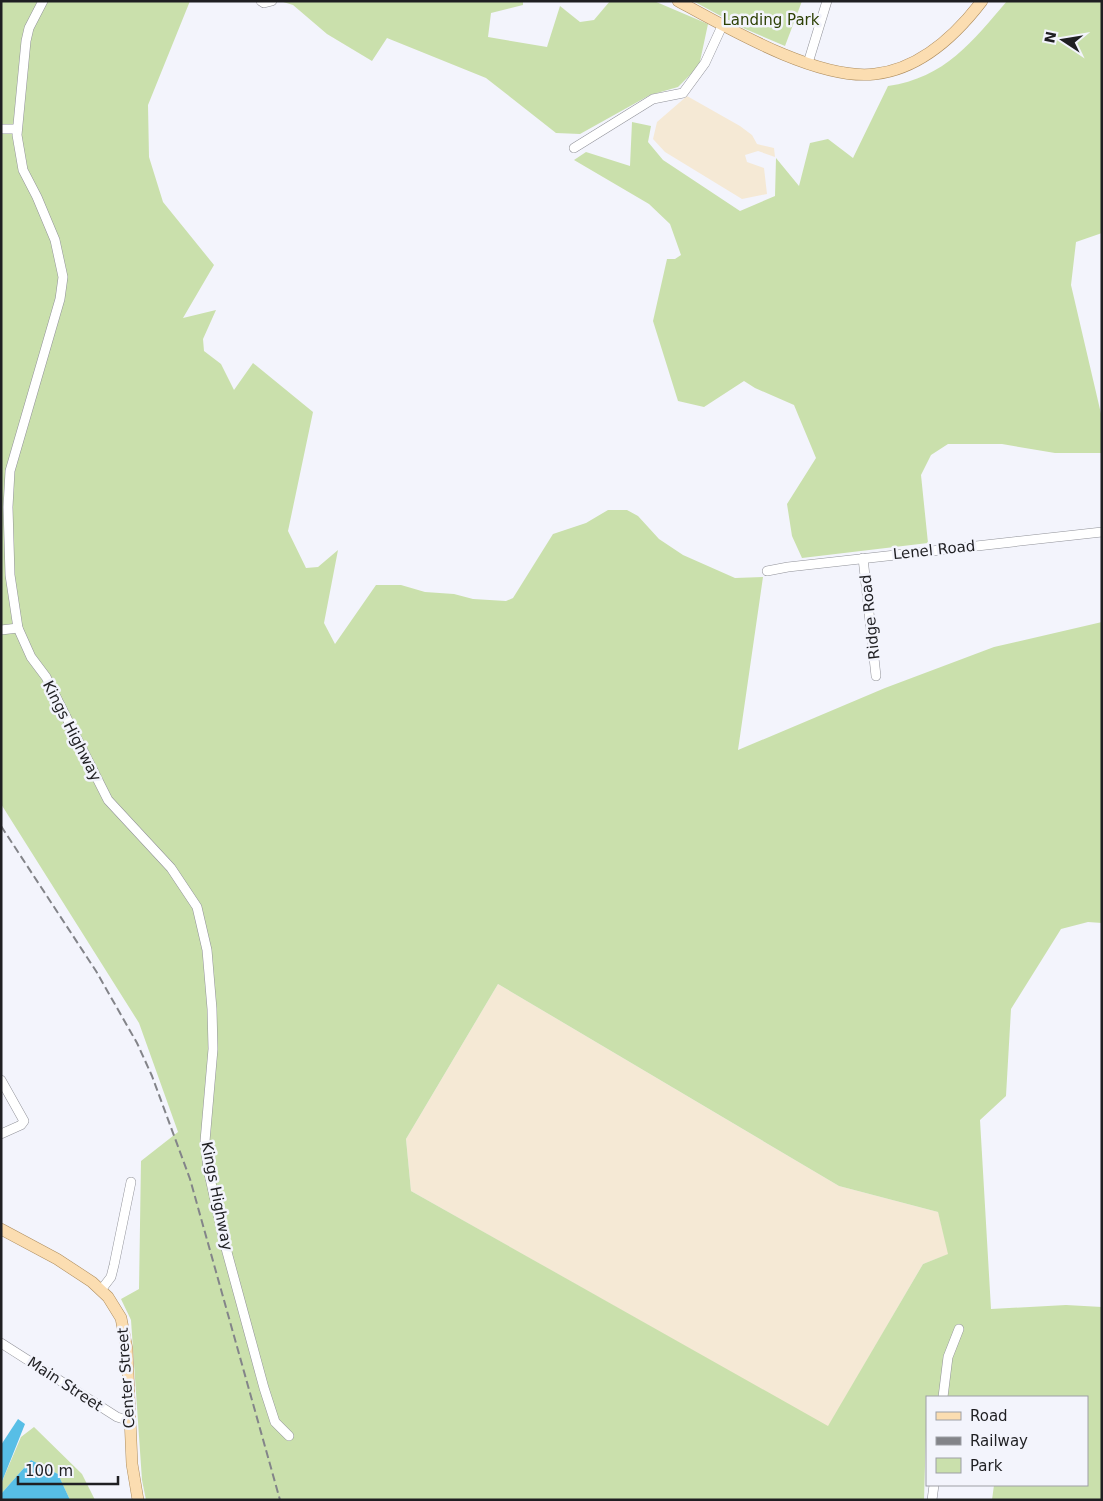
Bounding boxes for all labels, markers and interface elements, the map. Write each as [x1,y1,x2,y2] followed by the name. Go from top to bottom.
[723,11,820,29] park label: Landing Park
[1038,15,1088,65] north arrow
[1041,30,1059,45] text: N
[892,537,976,563] street label: Lenel Road
[857,574,883,660] street label: Ridge Road
[39,678,105,784] street label: Kings Highway
[198,1140,236,1252] street label: Kings Highway
[113,1327,138,1429] street label: Center Street
[24,1353,106,1415] street label: Main Street
[926,1396,1088,1486] legend
[970,1407,1008,1425] text: Road
[970,1432,1028,1450] text: Railway
[18,1454,118,1486] scale bar
[970,1457,1003,1475] text: Park
[25,1462,73,1480] text: 100 m

